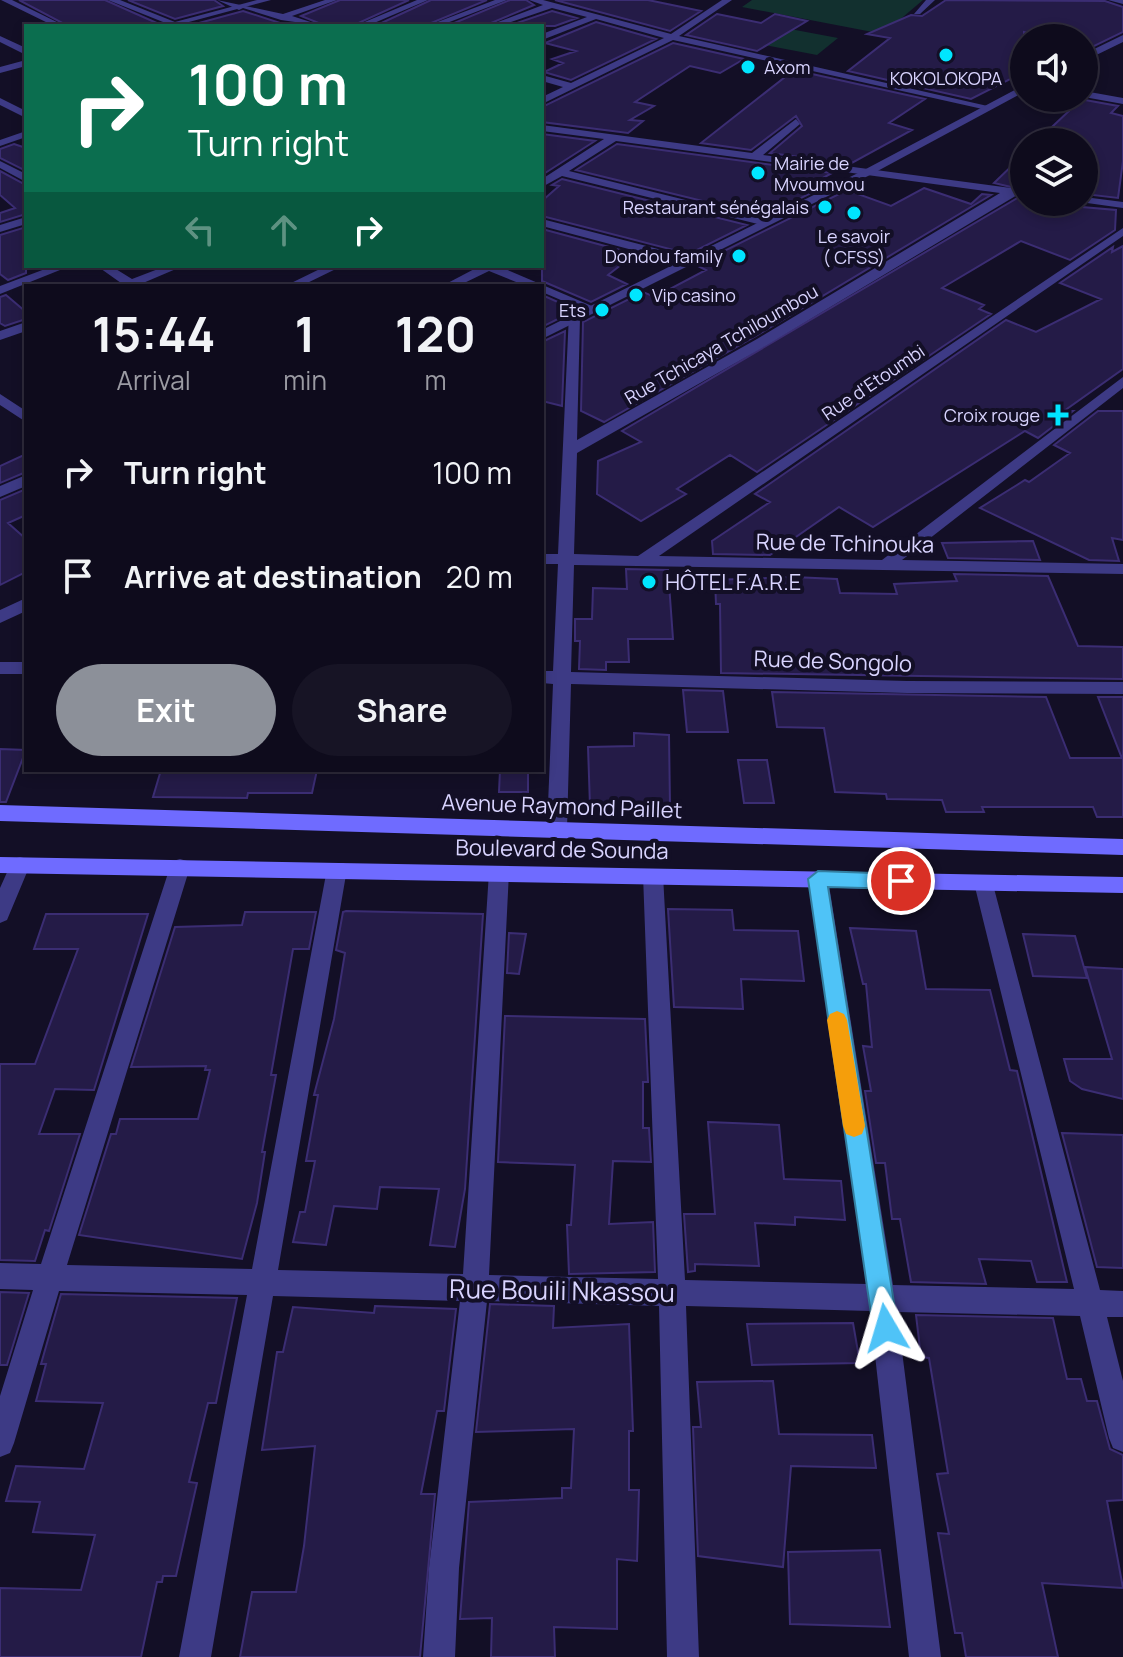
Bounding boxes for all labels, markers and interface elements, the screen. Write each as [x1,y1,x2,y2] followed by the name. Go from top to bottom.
[1010,24,1098,216] map controls
[1010,24,1098,112] button: sound
[188,45,348,122] text: 100 m
[937,46,955,64] marker: KOKOLOKOPA
[764,55,810,79] place label: Axom
[56,56,160,160] icon: right
[739,58,757,76] marker: Axom
[890,66,1003,90] place label: KOKOLOKOPA
[188,118,349,167] text: Turn right
[1010,128,1098,216] button: layers
[774,151,865,196] place label: Mairie de Mvoumvou
[749,164,767,182] marker: Mairie de Mvoumvou
[623,195,809,219] place label: Restaurant sénégalais
[816,198,834,216] marker: Restaurant sénégalais
[845,204,863,222] marker: Le savoir ( CFSS)
[178,208,222,252] icon: left
[262,208,306,252] icon: ahead
[346,208,390,252] icon: right
[818,224,891,269] place label: Le savoir ( CFSS)
[605,244,724,268] place label: Dondou family
[730,247,748,265] marker: Dondou family
[620,279,822,409] street label: Rue Tchicaya Tchiloumbou
[652,283,736,307] place label: Vip casino
[627,286,645,304] marker: Vip casino
[559,298,586,322] place label: Ets
[92,301,215,366] text: 15:44
[295,301,316,366] text: 1
[395,301,476,366] text: 120
[593,301,611,319] marker: Ets
[817,339,929,425] street label: Rue d'Etoumbi
[117,362,191,398] text: Arrival
[283,362,327,398] text: min
[424,362,446,398] text: m
[944,403,1040,427] place label: Croix rouge
[1047,404,1069,426] marker: Croix rouge
[56,450,100,494] icon: right
[124,452,267,493] text: Turn right
[432,452,512,493] text: 100 m
[756,526,934,560] street label: Rue de Tchinouka
[56,554,100,598] icon: arrive
[124,556,422,597] text: Arrive at destination
[446,556,513,597] text: 20 m
[665,567,801,597] place label: HÔTEL F.A.R.E
[640,573,658,591] marker: HÔTEL F.A.R.E
[753,643,913,679] street label: Rue de Songolo
[56,664,276,756] button: Exit
[292,664,512,756] button: Share
[441,787,683,825] street label: Avenue Raymond Paillet
[455,832,669,866] street label: Boulevard de Sounda
[867,847,935,915] pin
[879,859,923,903] icon: arrive
[449,1270,675,1310] street label: Rue Bouili Nkassou
[844,1286,928,1370] position arrow

